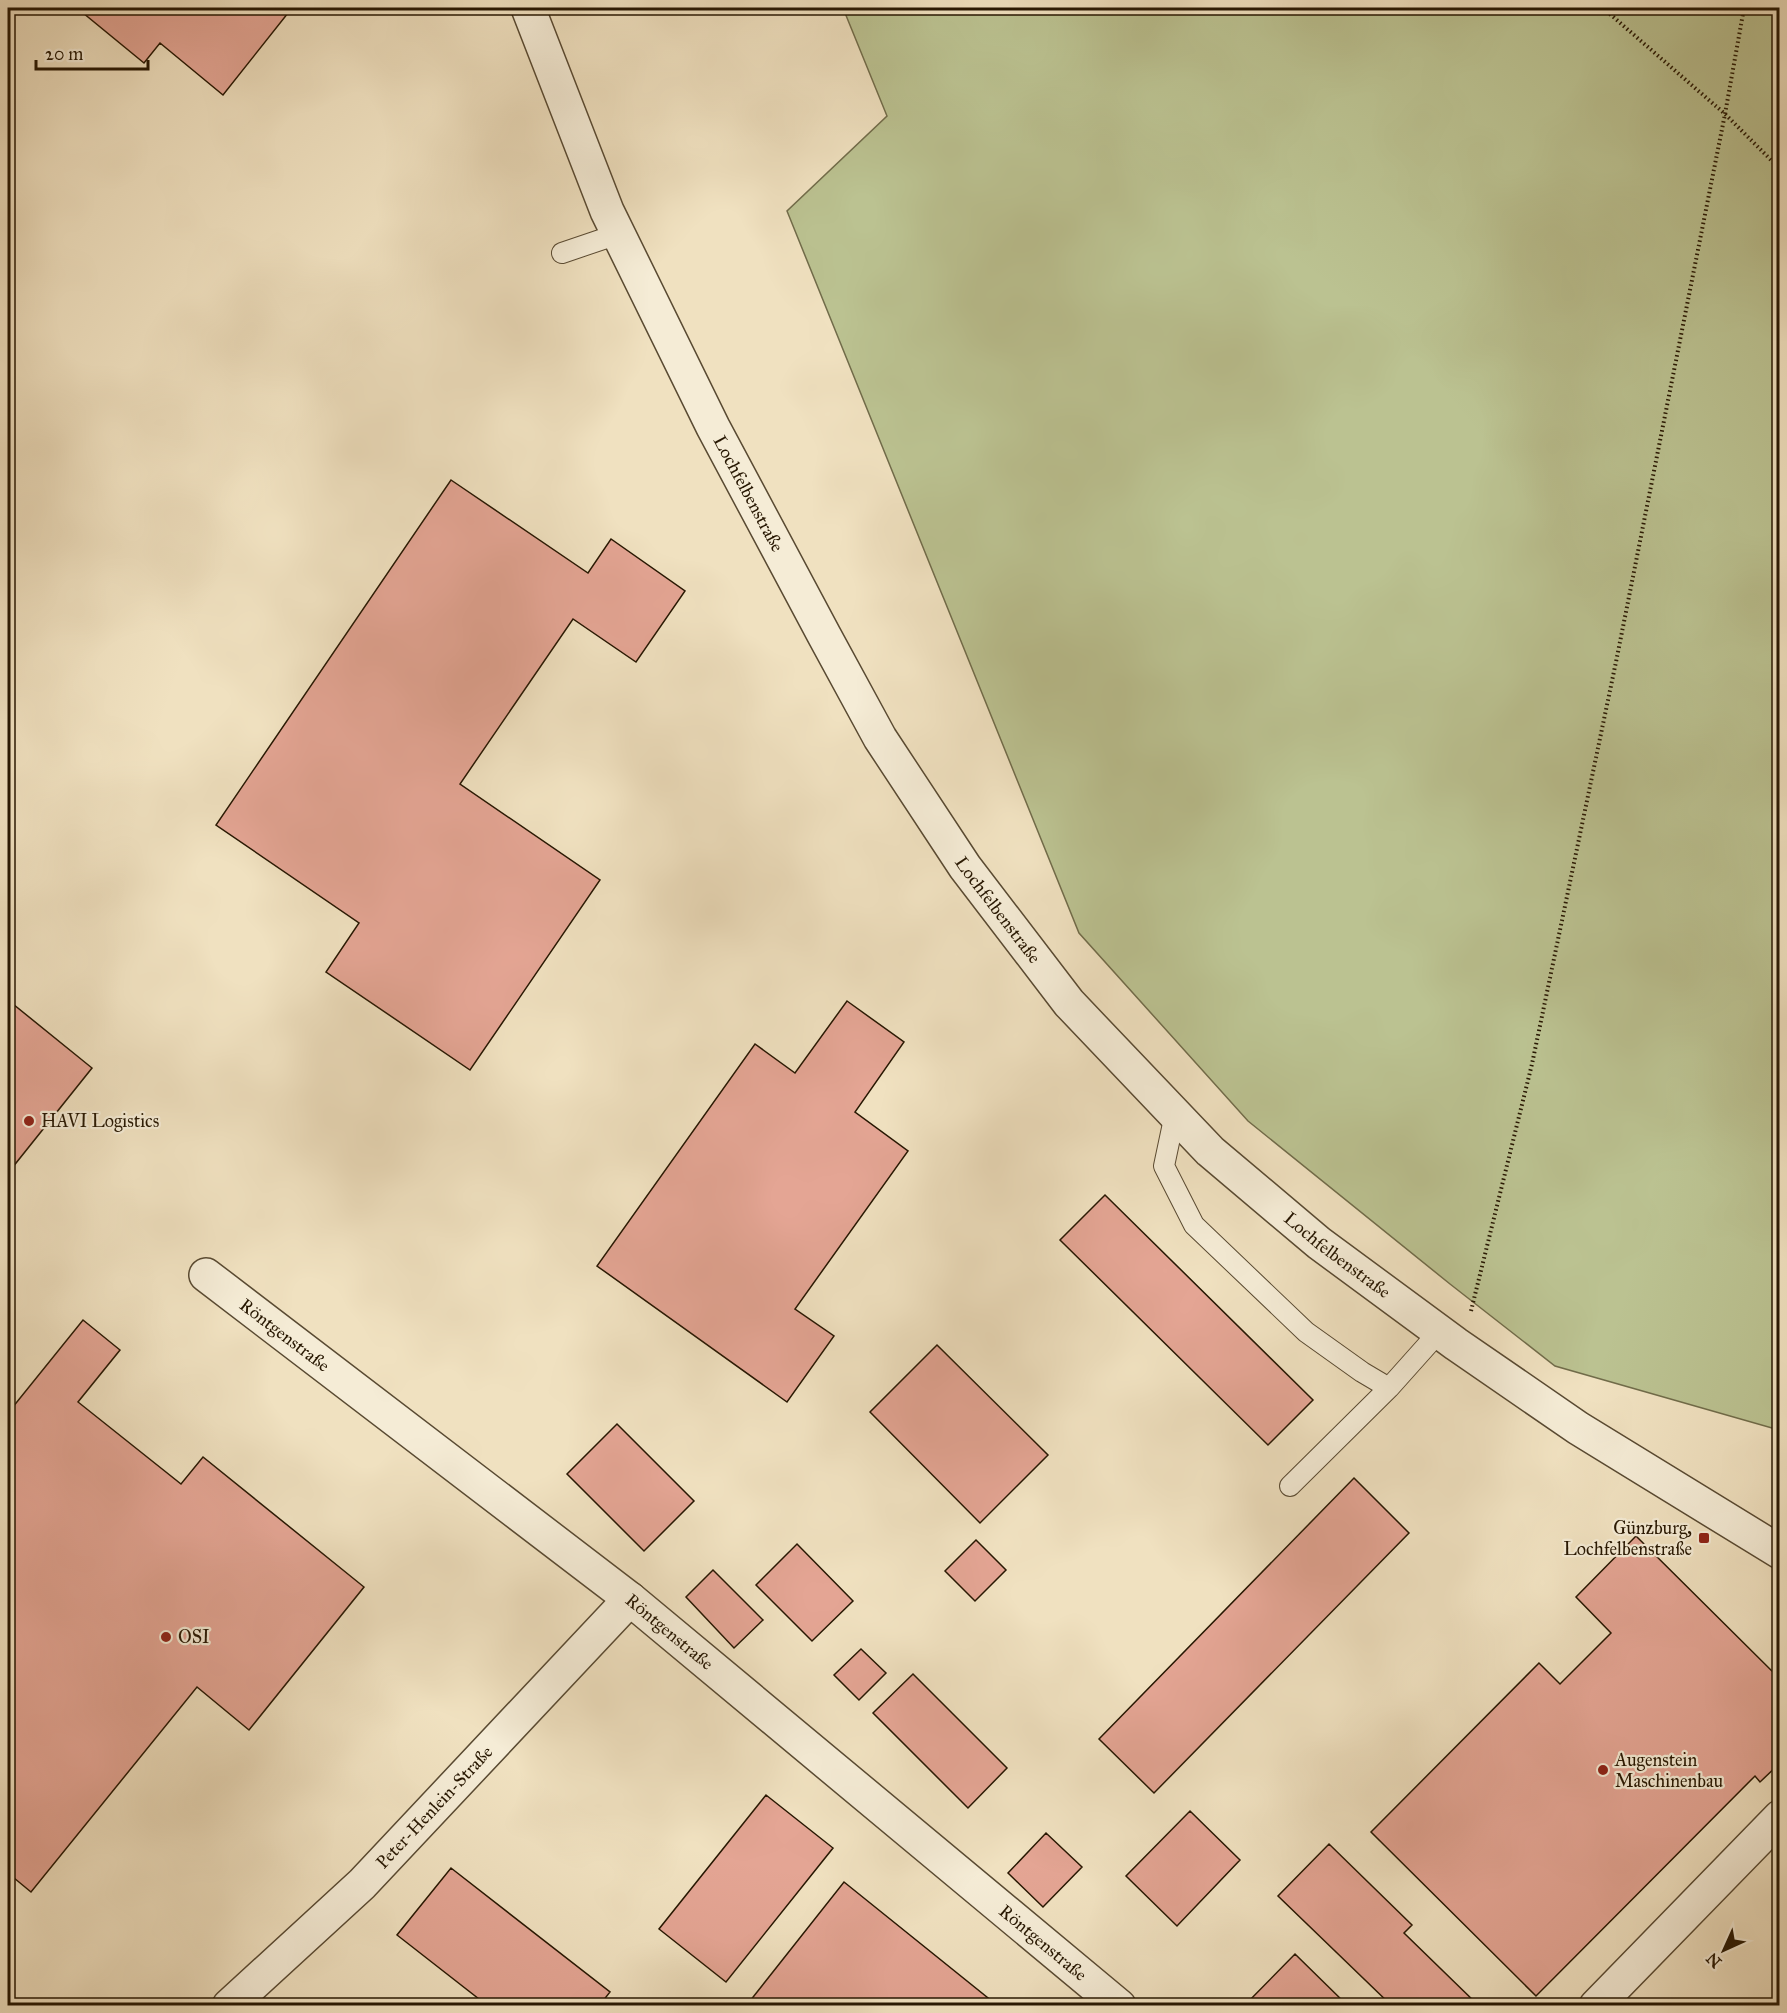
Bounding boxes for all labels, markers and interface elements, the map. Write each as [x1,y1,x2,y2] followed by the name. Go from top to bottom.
[36,33,148,71] scale bar
[45,43,83,65] text: 20 m
[709,432,789,556] street label: Lochfelbenstraße
[950,852,1046,968] street label: Lochfelbenstraße
[41,1110,159,1133] place label: HAVI Logistics
[22,1114,36,1128] marker: HAVI Logistics
[1279,1207,1395,1303] street label: Lochfelbenstraße
[235,1294,334,1377] street label: Röntgenstraße
[1564,1517,1692,1560] place label: Günzburg, Lochfelbenstraße
[1697,1531,1711,1545] marker: Günzburg, Lochfelbenstraße
[621,1589,718,1675] street label: Röntgenstraße
[178,1626,210,1648] place label: OSI
[159,1630,173,1644] marker: OSI
[371,1741,497,1873] street label: Peter-Henlein-Straße
[1614,1749,1724,1792] place label: Augenstein Maschinenbau
[1596,1763,1610,1777] marker: Augenstein Maschinenbau
[995,1900,1091,1986] street label: Röntgenstraße
[1694,1920,1754,1980] north arrow
[1702,1948,1725,1972] text: N

